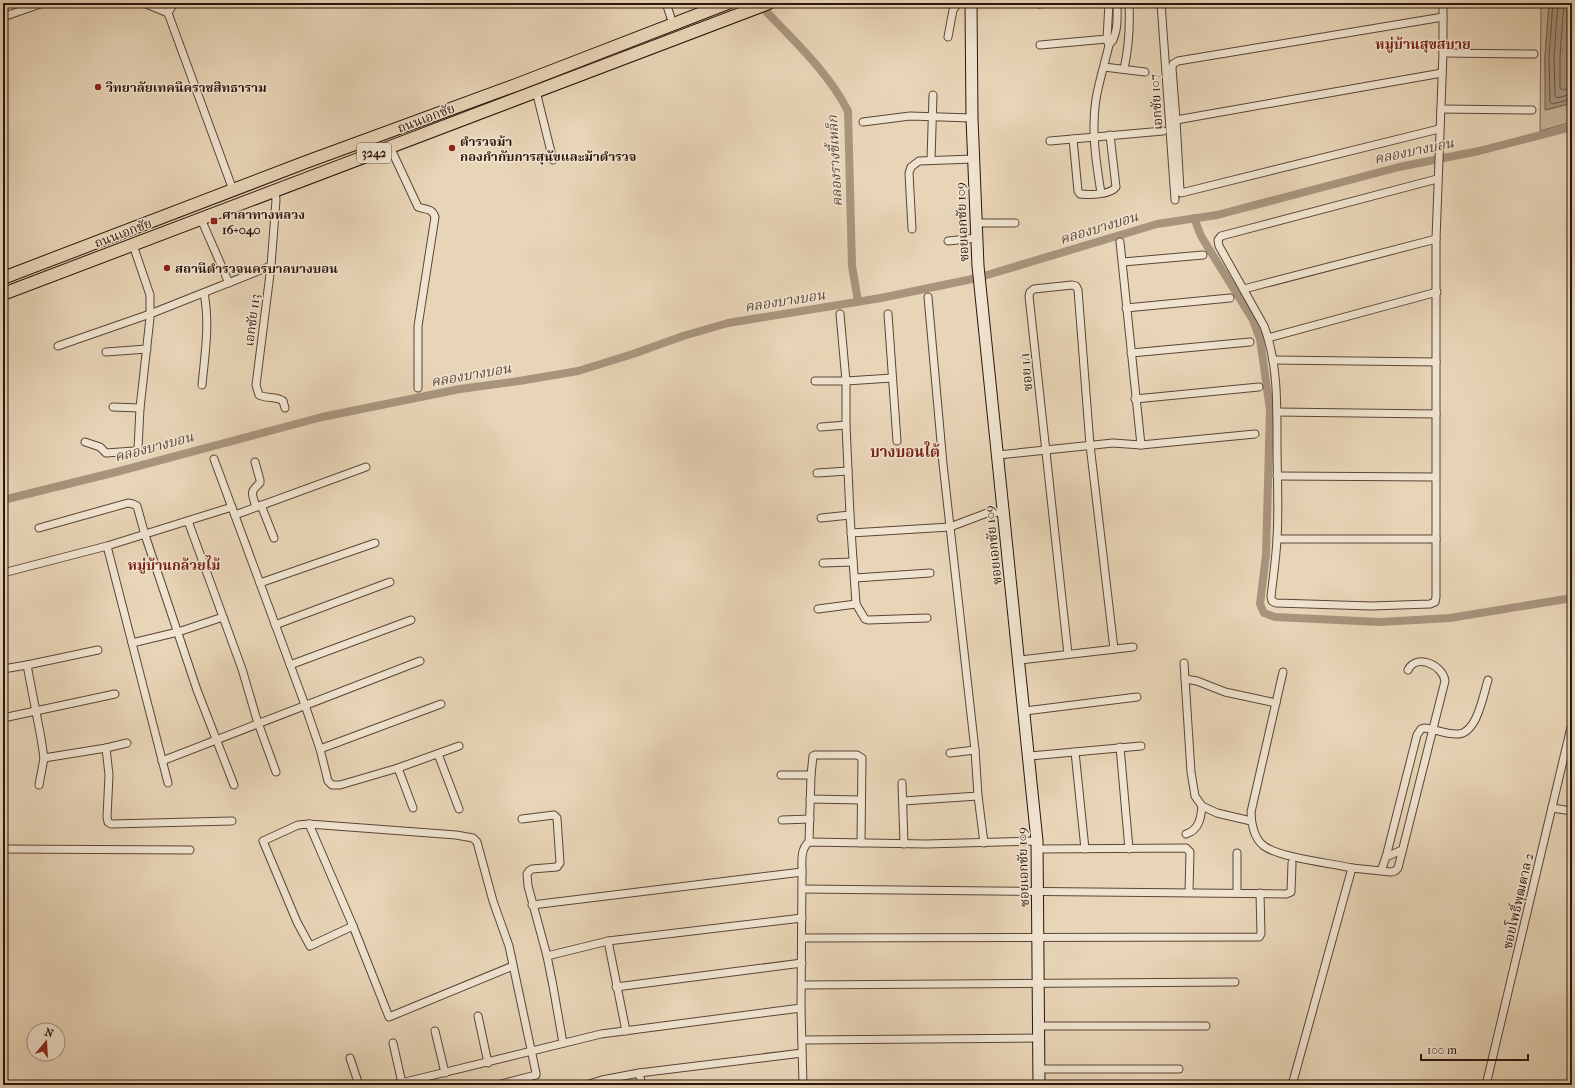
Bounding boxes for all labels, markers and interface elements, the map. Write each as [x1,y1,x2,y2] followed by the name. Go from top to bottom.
[1375,36,1471,53] district label: หมู่บ้านสุขสบาย
[1147,74,1165,130] street label: เอกชัย 107
[105,80,267,95] place label: วิทยาลัยเทคนิคราชสิทธาราม
[93,82,103,92] marker: วิทยาลัยเทคนิคราชสิทธาราม
[395,100,457,136] street label: ถนนเอกชัย
[822,114,846,207] water label: คลองรางขี้เหล็ก
[460,134,637,165] place label: ตำรวจม้า กองกำกับการสุนัขและม้าตำรวจ
[1373,134,1456,168] water label: คลองบางบอน
[357,143,391,163] road number: 3242
[447,143,457,153] marker: ตำรวจม้า กองกำกับการสุนัขและม้าตำรวจ
[952,182,972,262] street label: ซอยเอกชัย 109
[222,207,305,238] place label: ศาลาทางหลวง 16+040
[1058,208,1141,248] water label: คลองบางบอน
[92,215,154,251] street label: ถนนเอกชัย
[209,216,219,226] marker: ศาลาทางหลวง 16+040
[175,261,338,276] place label: สถานีตำรวจนครบาลบางบอน
[162,263,172,273] marker: สถานีตำรวจนครบาลบางบอน
[744,286,827,316] water label: คลองบางบอน
[241,293,263,347] street label: เอกชัย 113
[1017,352,1035,392] street label: ซอย 1/1
[430,359,513,390] water label: คลองบางบอน
[113,428,196,466] water label: คลองบางบอน
[870,441,940,461] district label: บางบอนใต้
[981,504,1005,585] street label: ซอยเอกชัย 109
[128,555,220,574] district label: หมู่บ้านกล้วยไม้
[1014,827,1032,907] street label: ซอยเอกชัย 109
[1498,851,1537,951] street label: ซอยโพธิ์พุฒตาล 2
[26,1022,66,1062] north arrow
[43,1025,56,1041] text: N
[1421,1036,1528,1062] scale bar
[1427,1043,1457,1057] text: 100 m

